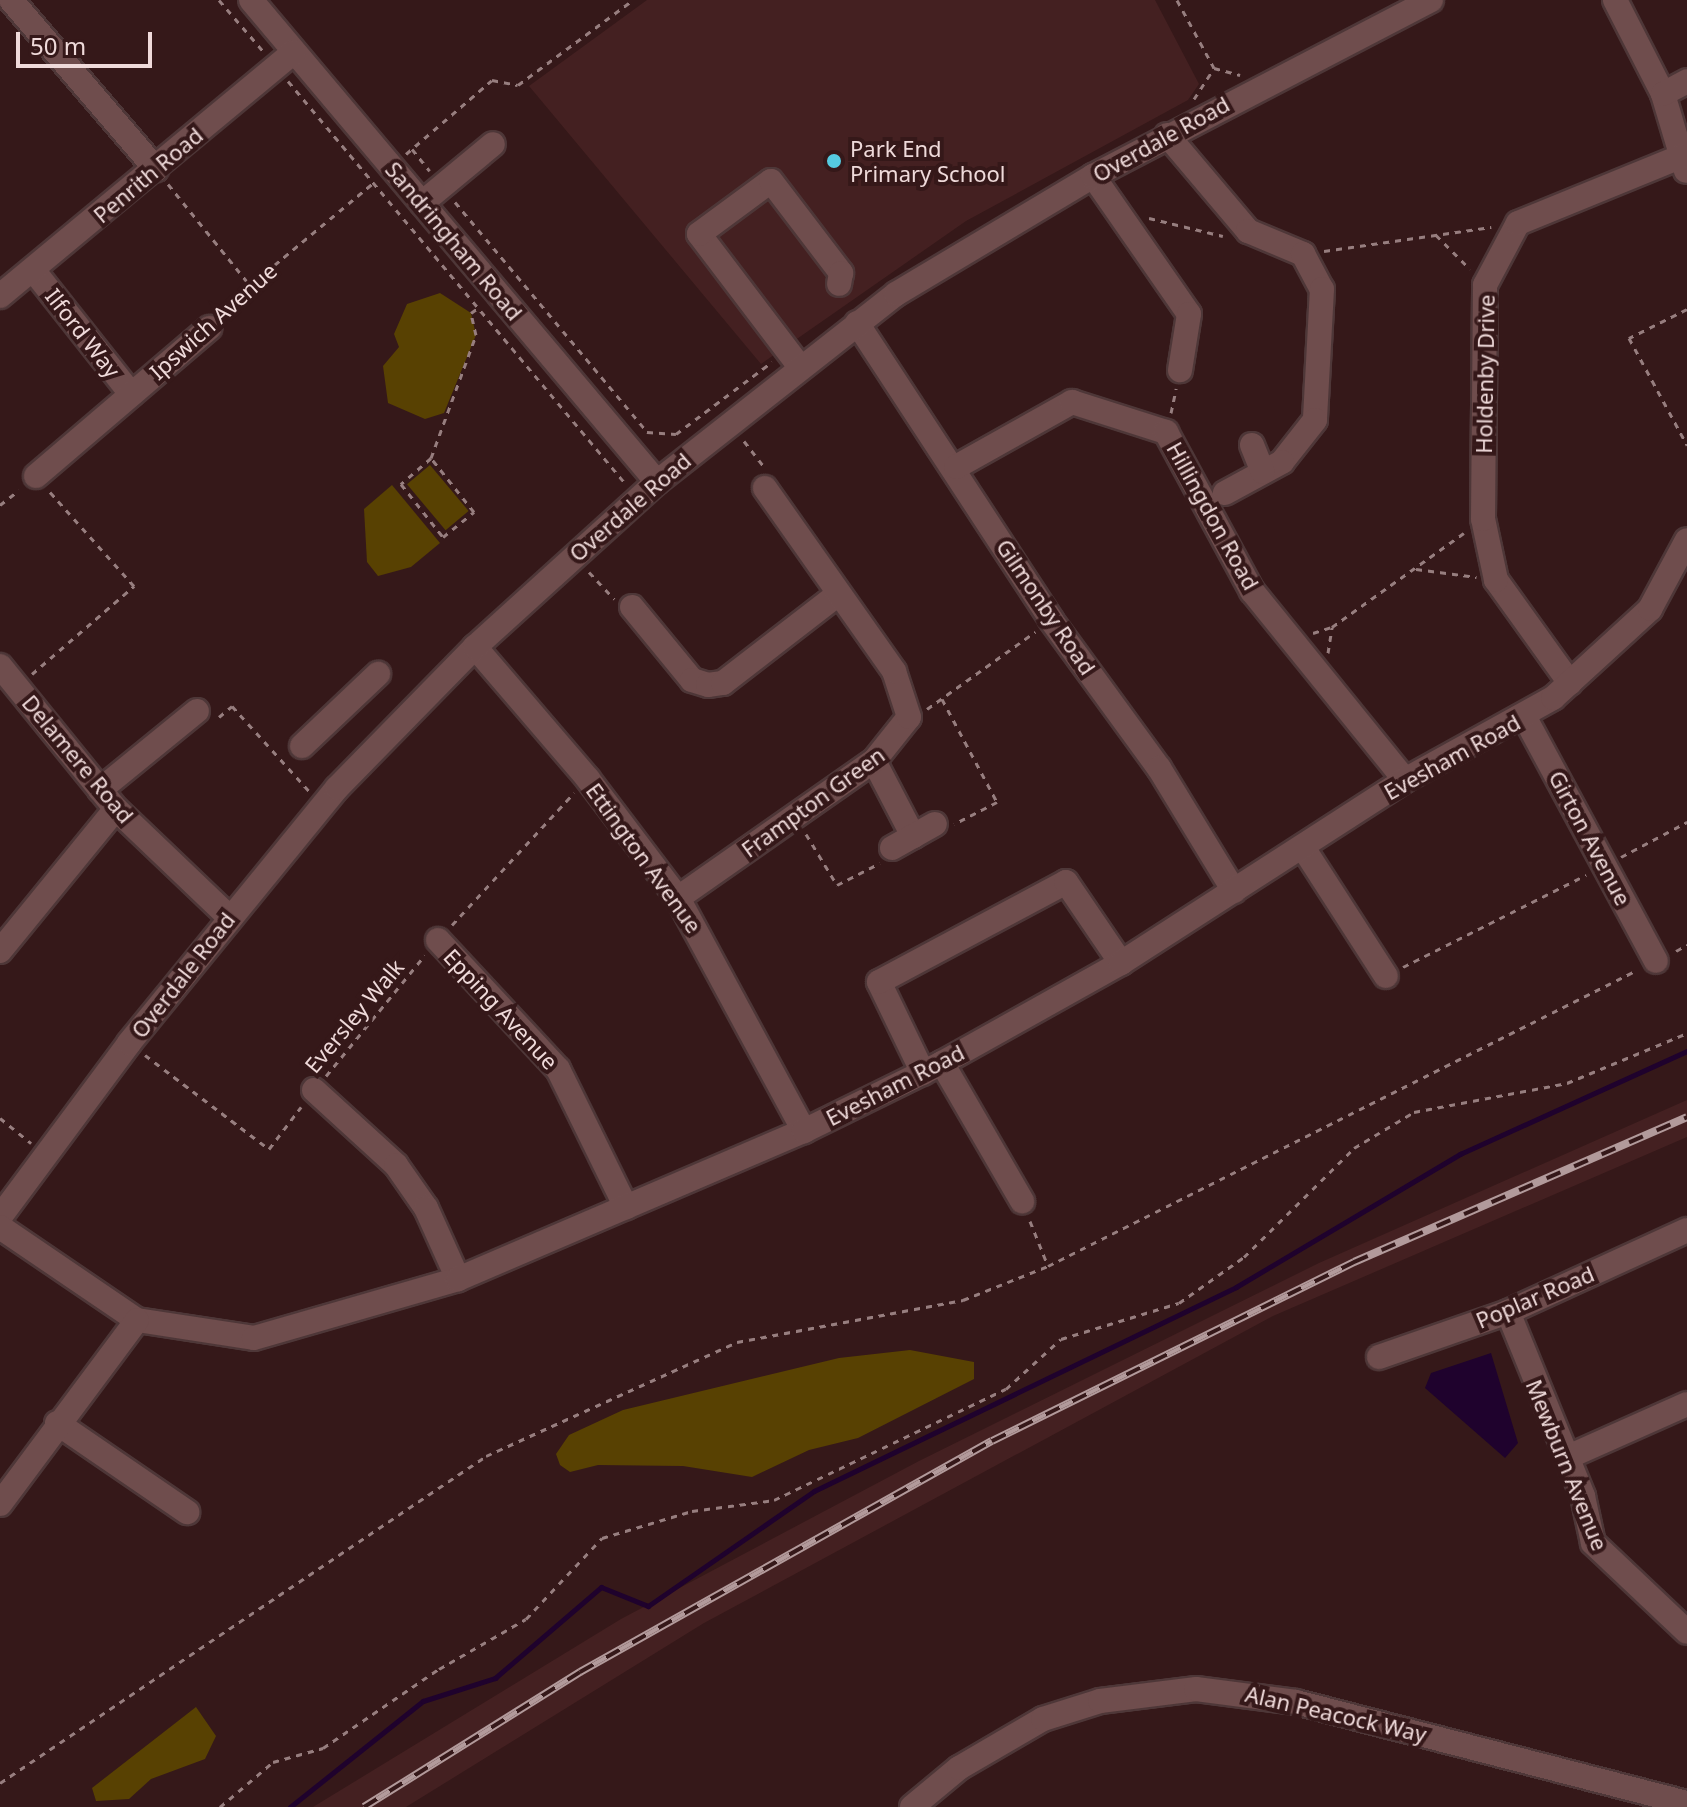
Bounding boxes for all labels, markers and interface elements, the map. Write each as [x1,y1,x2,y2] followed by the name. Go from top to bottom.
[20,16,156,66] scale bar
[30,29,86,62] text: 50 m
[1088,91,1234,187] street label: Overdale Road
[88,122,208,228] street label: Penrith Road
[850,135,1006,186] place label: Park End Primary School
[825,152,843,170] marker: Park End Primary School
[380,156,528,326] street label: Sandringham Road
[144,257,282,385] street label: Ipswich Avenue
[40,283,126,383] street label: Ilford Way
[1470,294,1500,454] street label: Holdenby Drive
[1161,437,1265,595] street label: Hillingdon Road
[564,447,696,567] street label: Overdale Road
[991,534,1101,680] street label: Gilmonby Road
[17,690,139,828] street label: Delamere Road
[1379,709,1525,805] street label: Evesham Road
[736,741,890,863] street label: Frampton Green
[1543,766,1637,910] street label: Girton Avenue
[581,778,707,938] street label: Ettington Avenue
[126,907,240,1043] street label: Overdale Road
[438,943,564,1075] street label: Epping Avenue
[299,954,409,1078] street label: Eversley Walk
[822,1039,968,1131] street label: Evesham Road
[1472,1260,1598,1334] street label: Poplar Road
[1521,1376,1613,1554] street label: Mewburn Avenue
[1243,1680,1429,1748] street label: Alan Peacock Way

